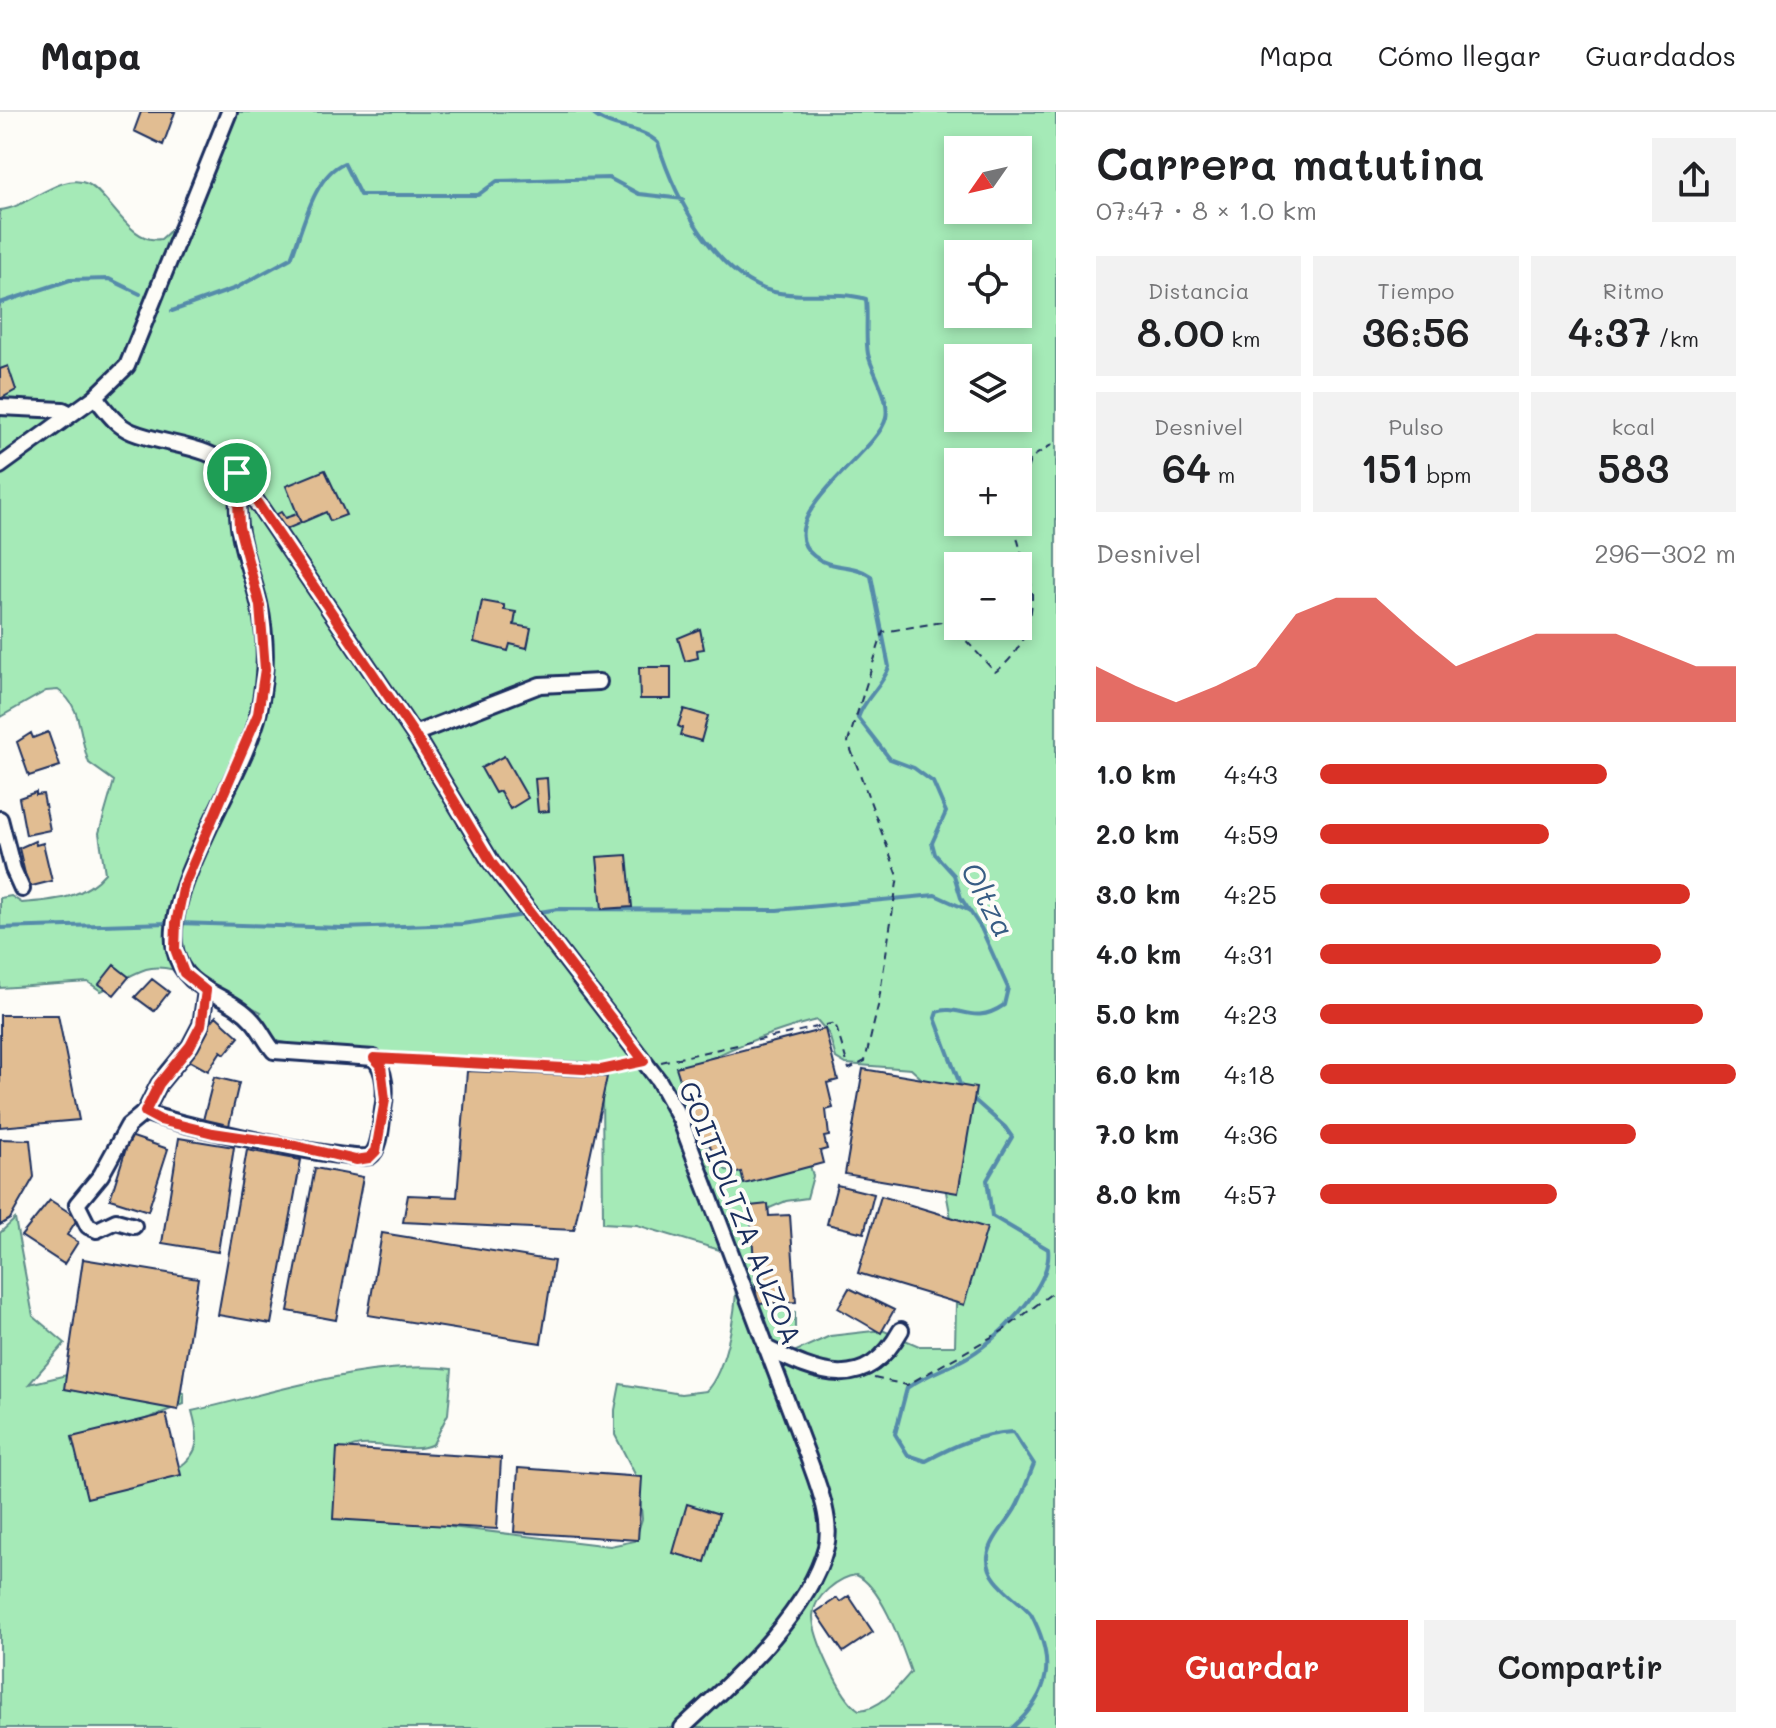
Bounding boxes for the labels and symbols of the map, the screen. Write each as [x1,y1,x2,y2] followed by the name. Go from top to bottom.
[944,136,1032,224] north arrow
[203,439,271,507] pin
[952,854,1025,944] water label: Oltza
[672,1076,810,1350] street label: GOITIOLTZA AUZOA

